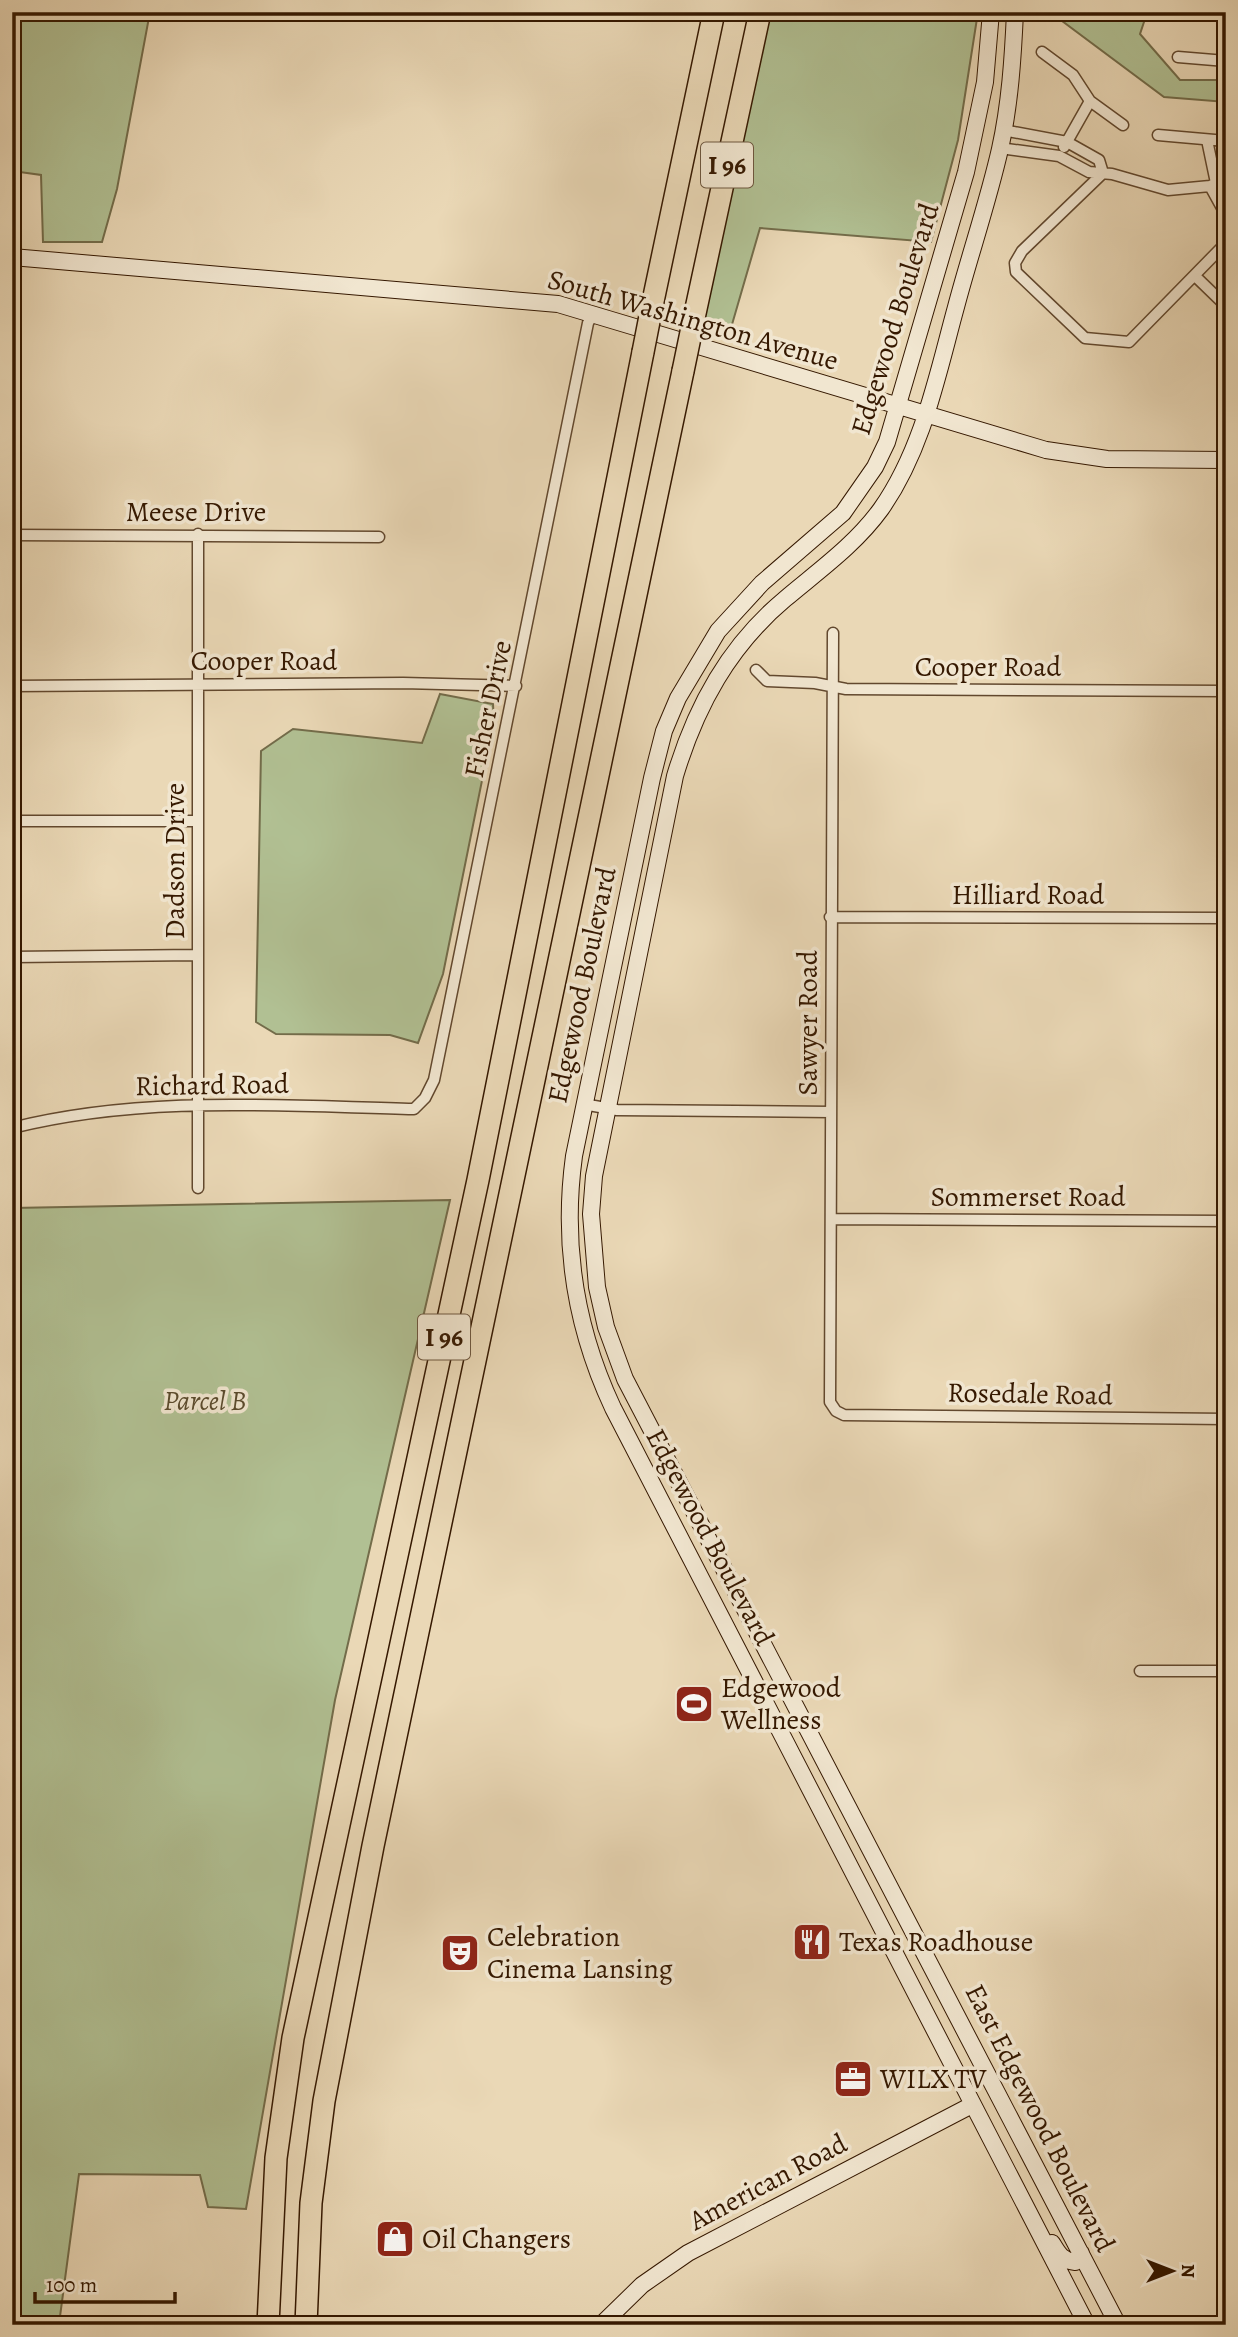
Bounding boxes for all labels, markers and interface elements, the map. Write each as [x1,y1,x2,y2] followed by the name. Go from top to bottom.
[701,142,753,188] road number: I 96
[842,197,949,440] street label: Edgewood Boulevard
[543,260,843,380] street label: South Washington Avenue
[126,493,266,531] street label: Meese Drive
[455,637,521,781] street label: Fisher Drive
[191,642,338,680] street label: Cooper Road
[915,648,1062,686] street label: Cooper Road
[156,783,194,939] street label: Dadson Drive
[538,862,626,1107] street label: Edgewood Boulevard
[952,876,1105,914] street label: Hilliard Road
[789,949,827,1096] street label: Sawyer Road
[135,1065,290,1105] street label: Richard Road
[931,1178,1126,1216] street label: Sommerset Road
[418,1314,470,1360] road number: I 96
[947,1374,1114,1414] street label: Rosedale Road
[164,1382,246,1420] park label: Parcel B
[637,1422,784,1653] street label: Edgewood Boulevard
[720,1669,842,1739] place label: Edgewood Wellness
[673,1683,715,1725] sports icon: Edgewood Wellness
[487,1918,673,1988] place label: Celebration Cinema Lansing
[791,1921,833,1963] restaurant icon: Texas Roadhouse
[839,1923,1033,1961] place label: Texas Roadhouse
[439,1932,481,1974] theatre icon: Celebration Cinema Lansing
[956,1978,1124,2259] street label: East Edgewood Boulevard
[832,2058,874,2100] office icon: WILX TV
[879,2060,988,2098] place label: WILX TV
[681,2124,855,2240] street label: American Road
[374,2218,416,2260] shop icon: Oil Changers
[422,2220,571,2258] place label: Oil Changers
[1136,2236,1206,2306] north arrow
[35,2260,175,2304] scale bar
[1175,2264,1201,2278] text: N
[46,2271,97,2299] text: 100 m

